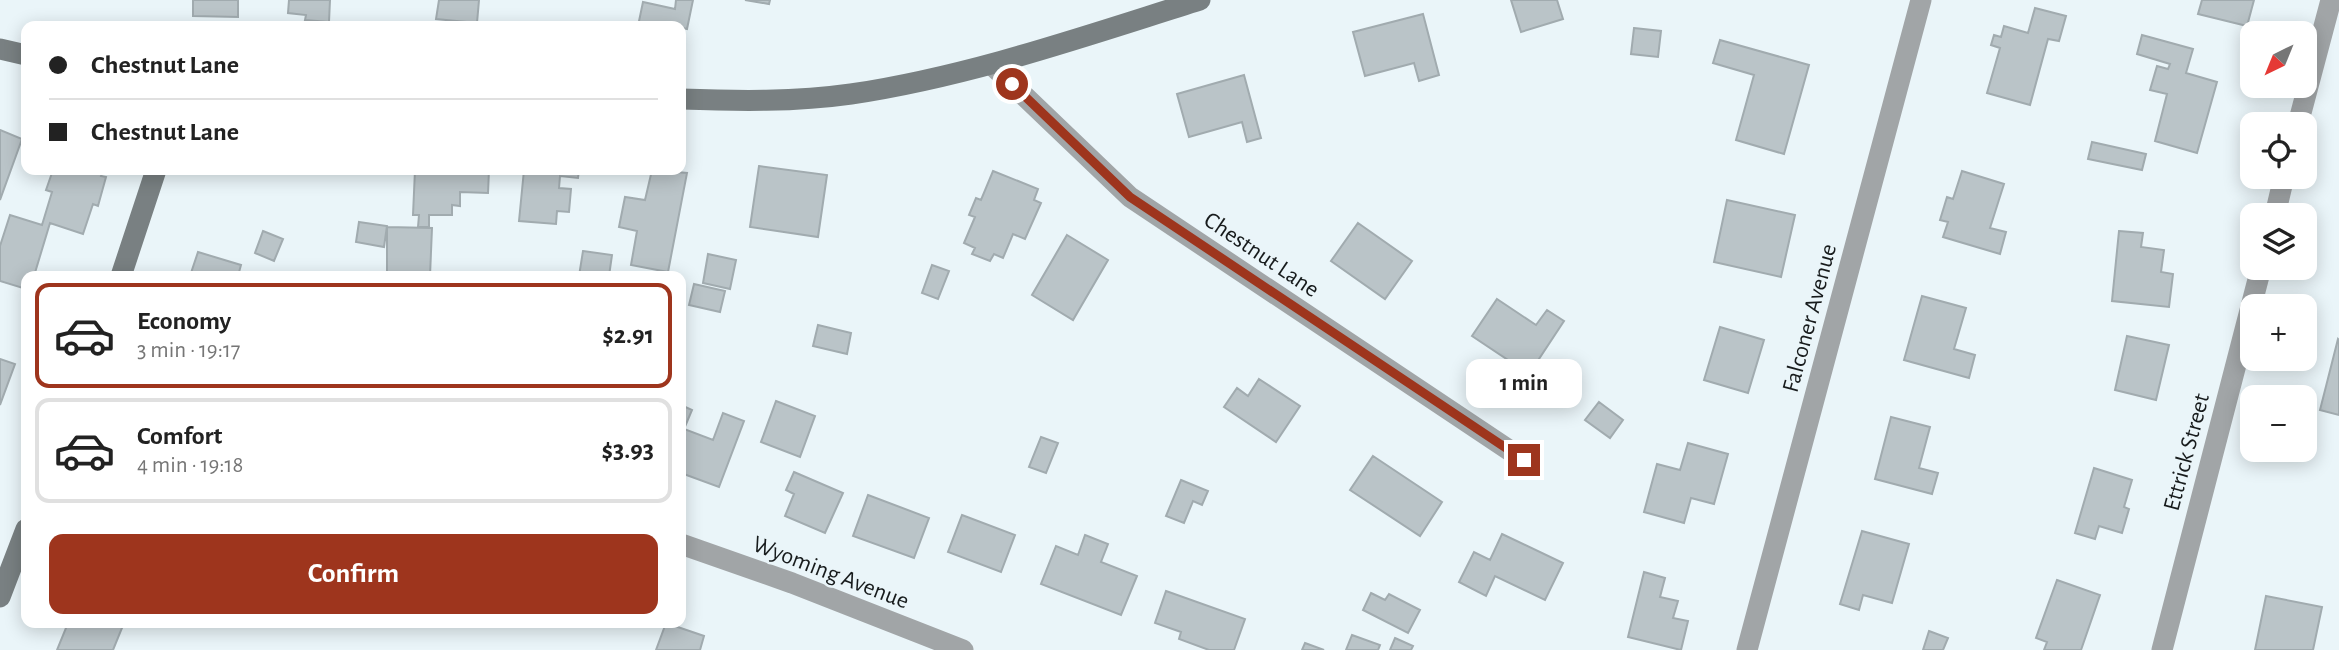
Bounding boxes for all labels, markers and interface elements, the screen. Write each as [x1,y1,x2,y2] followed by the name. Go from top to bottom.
[2240,21,2317,98] north arrow
[2240,21,2317,462] map controls
[91,52,239,78] text: Chestnut Lane
[996,68,1028,100] route start
[2240,112,2317,189] button: locate
[91,119,239,145] text: Chestnut Lane
[2240,203,2317,280] button: layers
[1200,208,1323,302] street label: Chestnut Lane
[1779,241,1841,395] street label: Falconer Avenue
[2240,294,2317,371] button: +
[53,304,116,367] icon: car
[137,308,231,334] text: Economy
[602,322,654,348] text: $2.91
[137,339,240,362] text: 3 min · 19:17
[1466,358,1582,407] callout: 1 min
[1500,372,1548,395] text: 1 min
[2240,385,2317,462] button: −
[2160,391,2214,514] street label: Ettrick Street
[53,419,116,482] icon: car
[137,423,222,449] text: Comfort
[601,437,654,463] text: $3.93
[1508,444,1540,476] route end
[137,454,243,477] text: 4 min · 19:18
[749,532,912,614] street label: Wyoming Avenue
[49,534,658,614] button: Confirm

